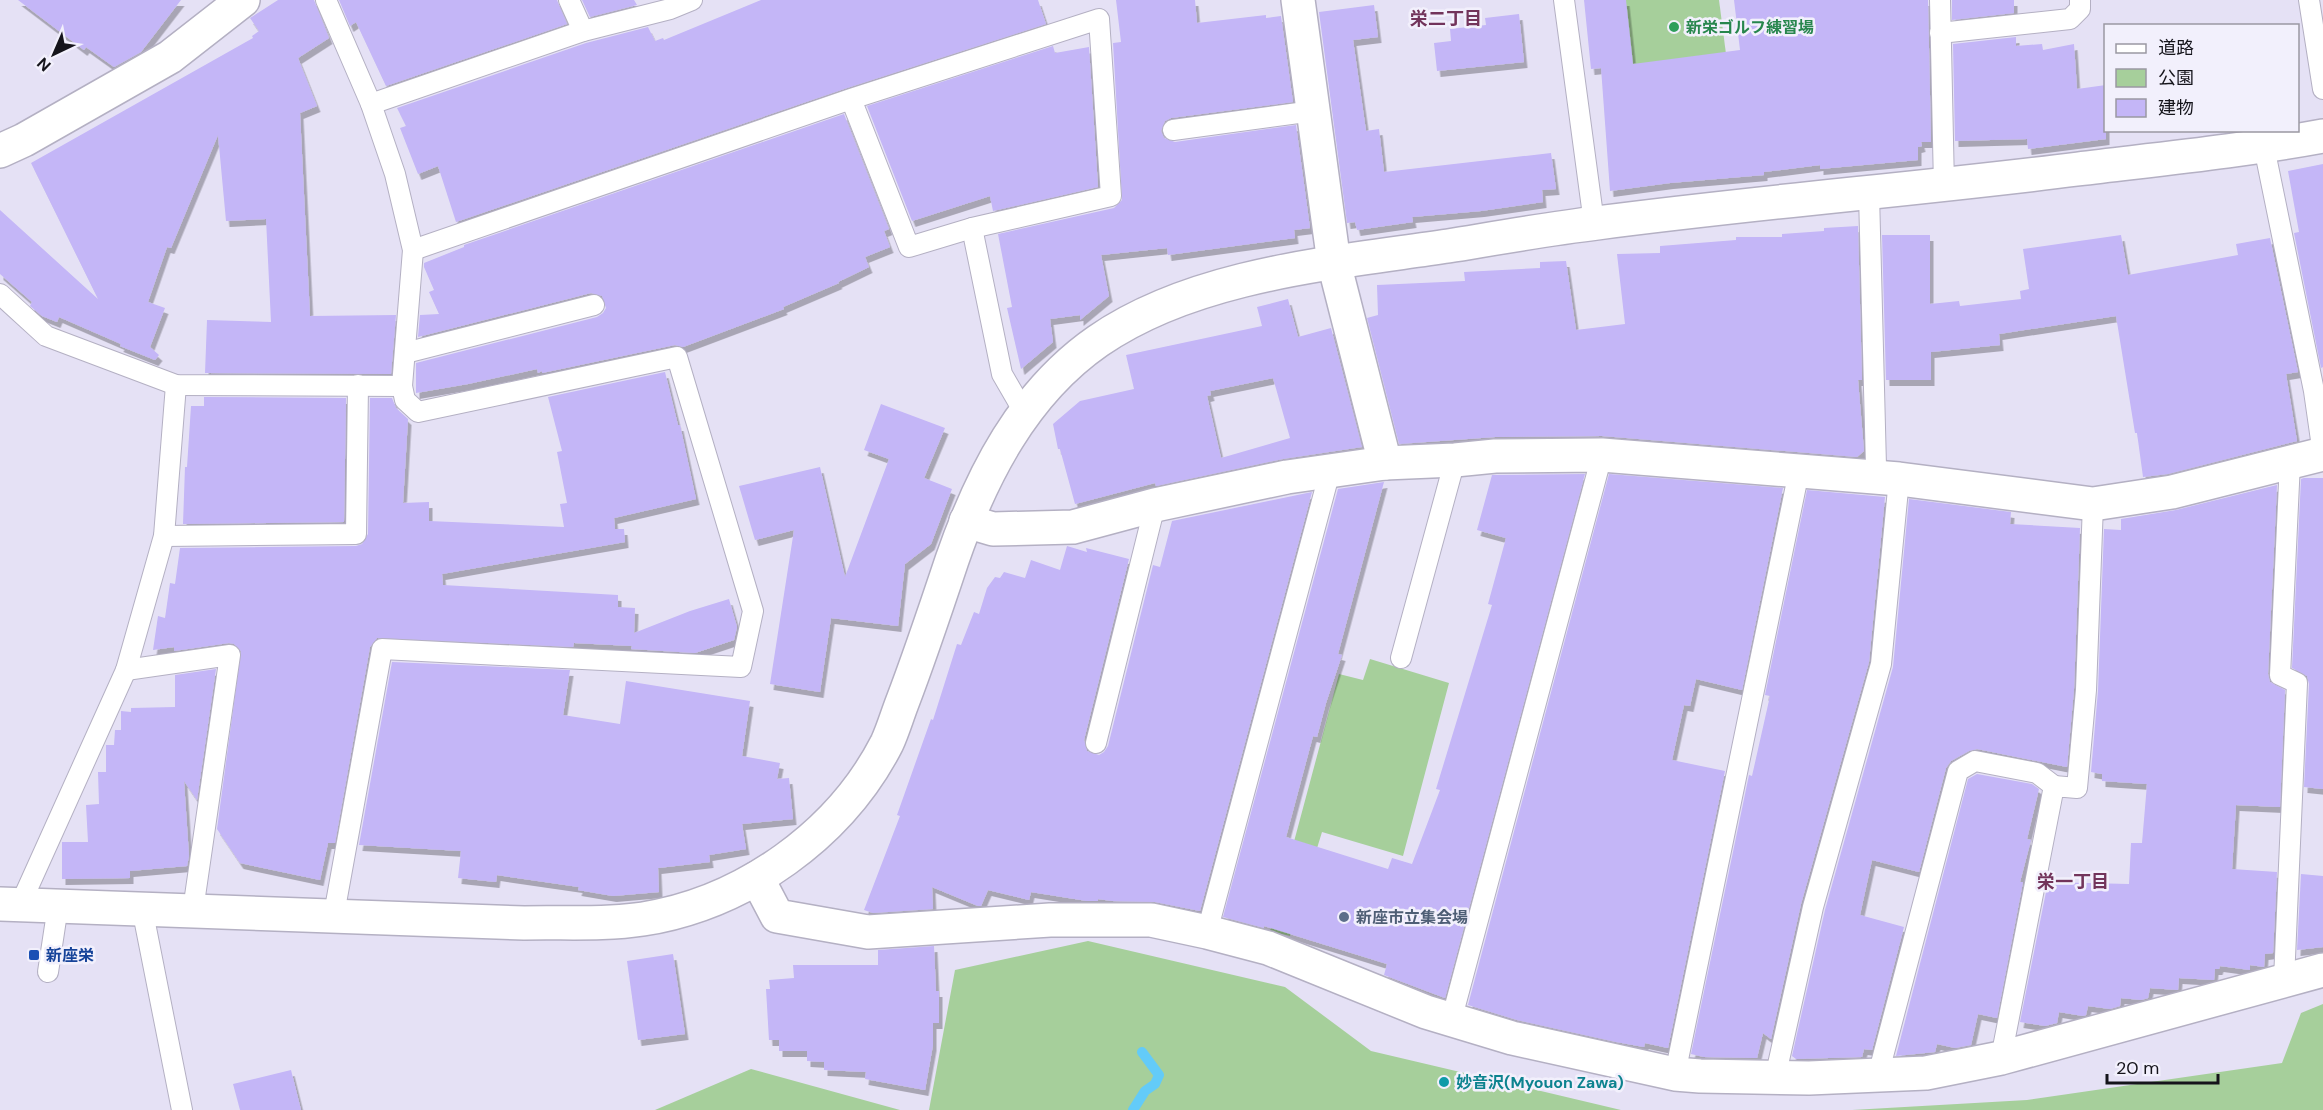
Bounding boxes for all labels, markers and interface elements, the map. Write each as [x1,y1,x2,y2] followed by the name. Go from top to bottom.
[1410,7,1482,31] district label: 栄二丁目
[1686,17,1814,38] place label: 新栄ゴルフ練習場
[1667,20,1681,34] marker: 新栄ゴルフ練習場
[24,24,84,84] north arrow
[2104,24,2299,132] legend
[2158,36,2194,60] text: 道路
[32,53,55,76] text: N
[2158,66,2194,90] text: 公園
[2158,96,2194,120] text: 建物
[2037,870,2109,894] district label: 栄一丁目
[1356,907,1468,928] place label: 新座市立集会場
[1337,910,1351,924] marker: 新座市立集会場
[46,945,94,966] place label: 新座栄
[27,948,41,962] marker: 新座栄
[2107,1047,2218,1085] scale bar
[2116,1056,2159,1080] text: 20 m
[1456,1072,1624,1093] place label: 妙音沢(Myouon Zawa)
[1437,1075,1451,1089] marker: 妙音沢(Myouon Zawa)

